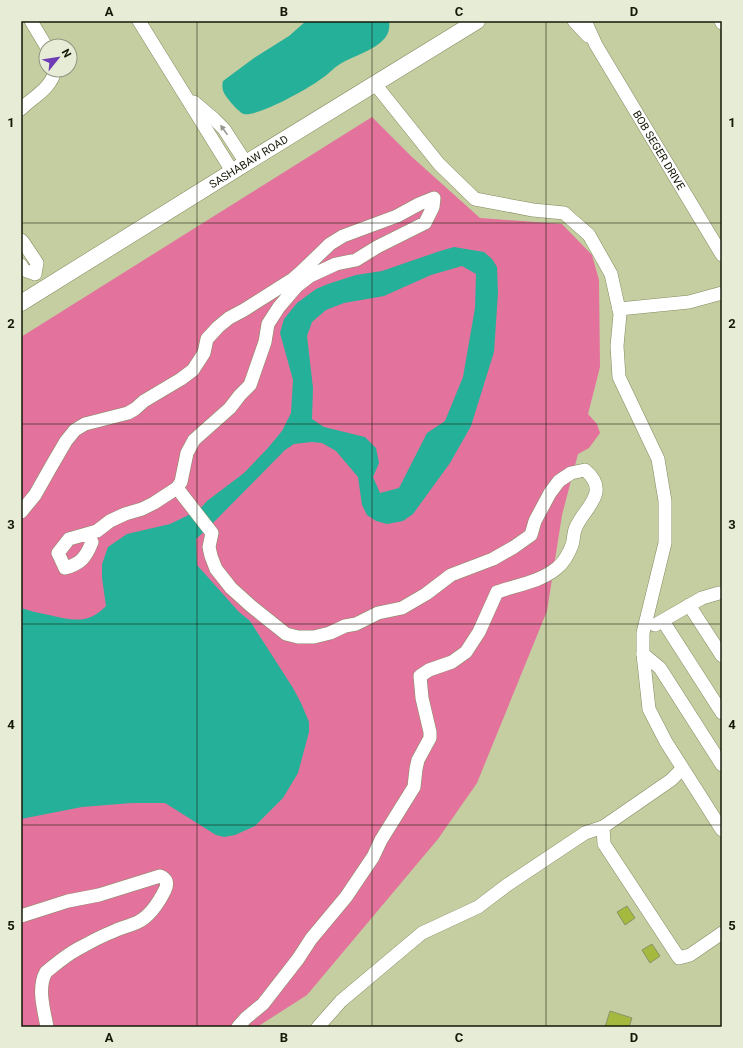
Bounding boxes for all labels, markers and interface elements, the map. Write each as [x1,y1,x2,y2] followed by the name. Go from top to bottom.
[105,4,114,19] text: A
[280,4,288,19] text: B
[455,4,464,19] text: C
[630,4,638,19] text: D
[38,38,78,78] north arrow
[59,47,74,60] text: N
[630,108,687,192] street label: BOB SEGER DRIVE
[7,115,15,130] text: 1
[728,115,736,130] text: 1
[220,125,228,136] one-way arrow
[207,133,291,191] street label: SASHABAW ROAD
[7,316,15,331] text: 2
[728,316,736,331] text: 2
[7,517,15,532] text: 3
[728,517,736,532] text: 3
[7,717,15,732] text: 4
[728,717,736,732] text: 4
[7,918,15,933] text: 5
[728,918,736,933] text: 5
[105,1030,114,1045] text: A
[280,1030,288,1045] text: B
[455,1030,464,1045] text: C
[630,1030,638,1045] text: D

